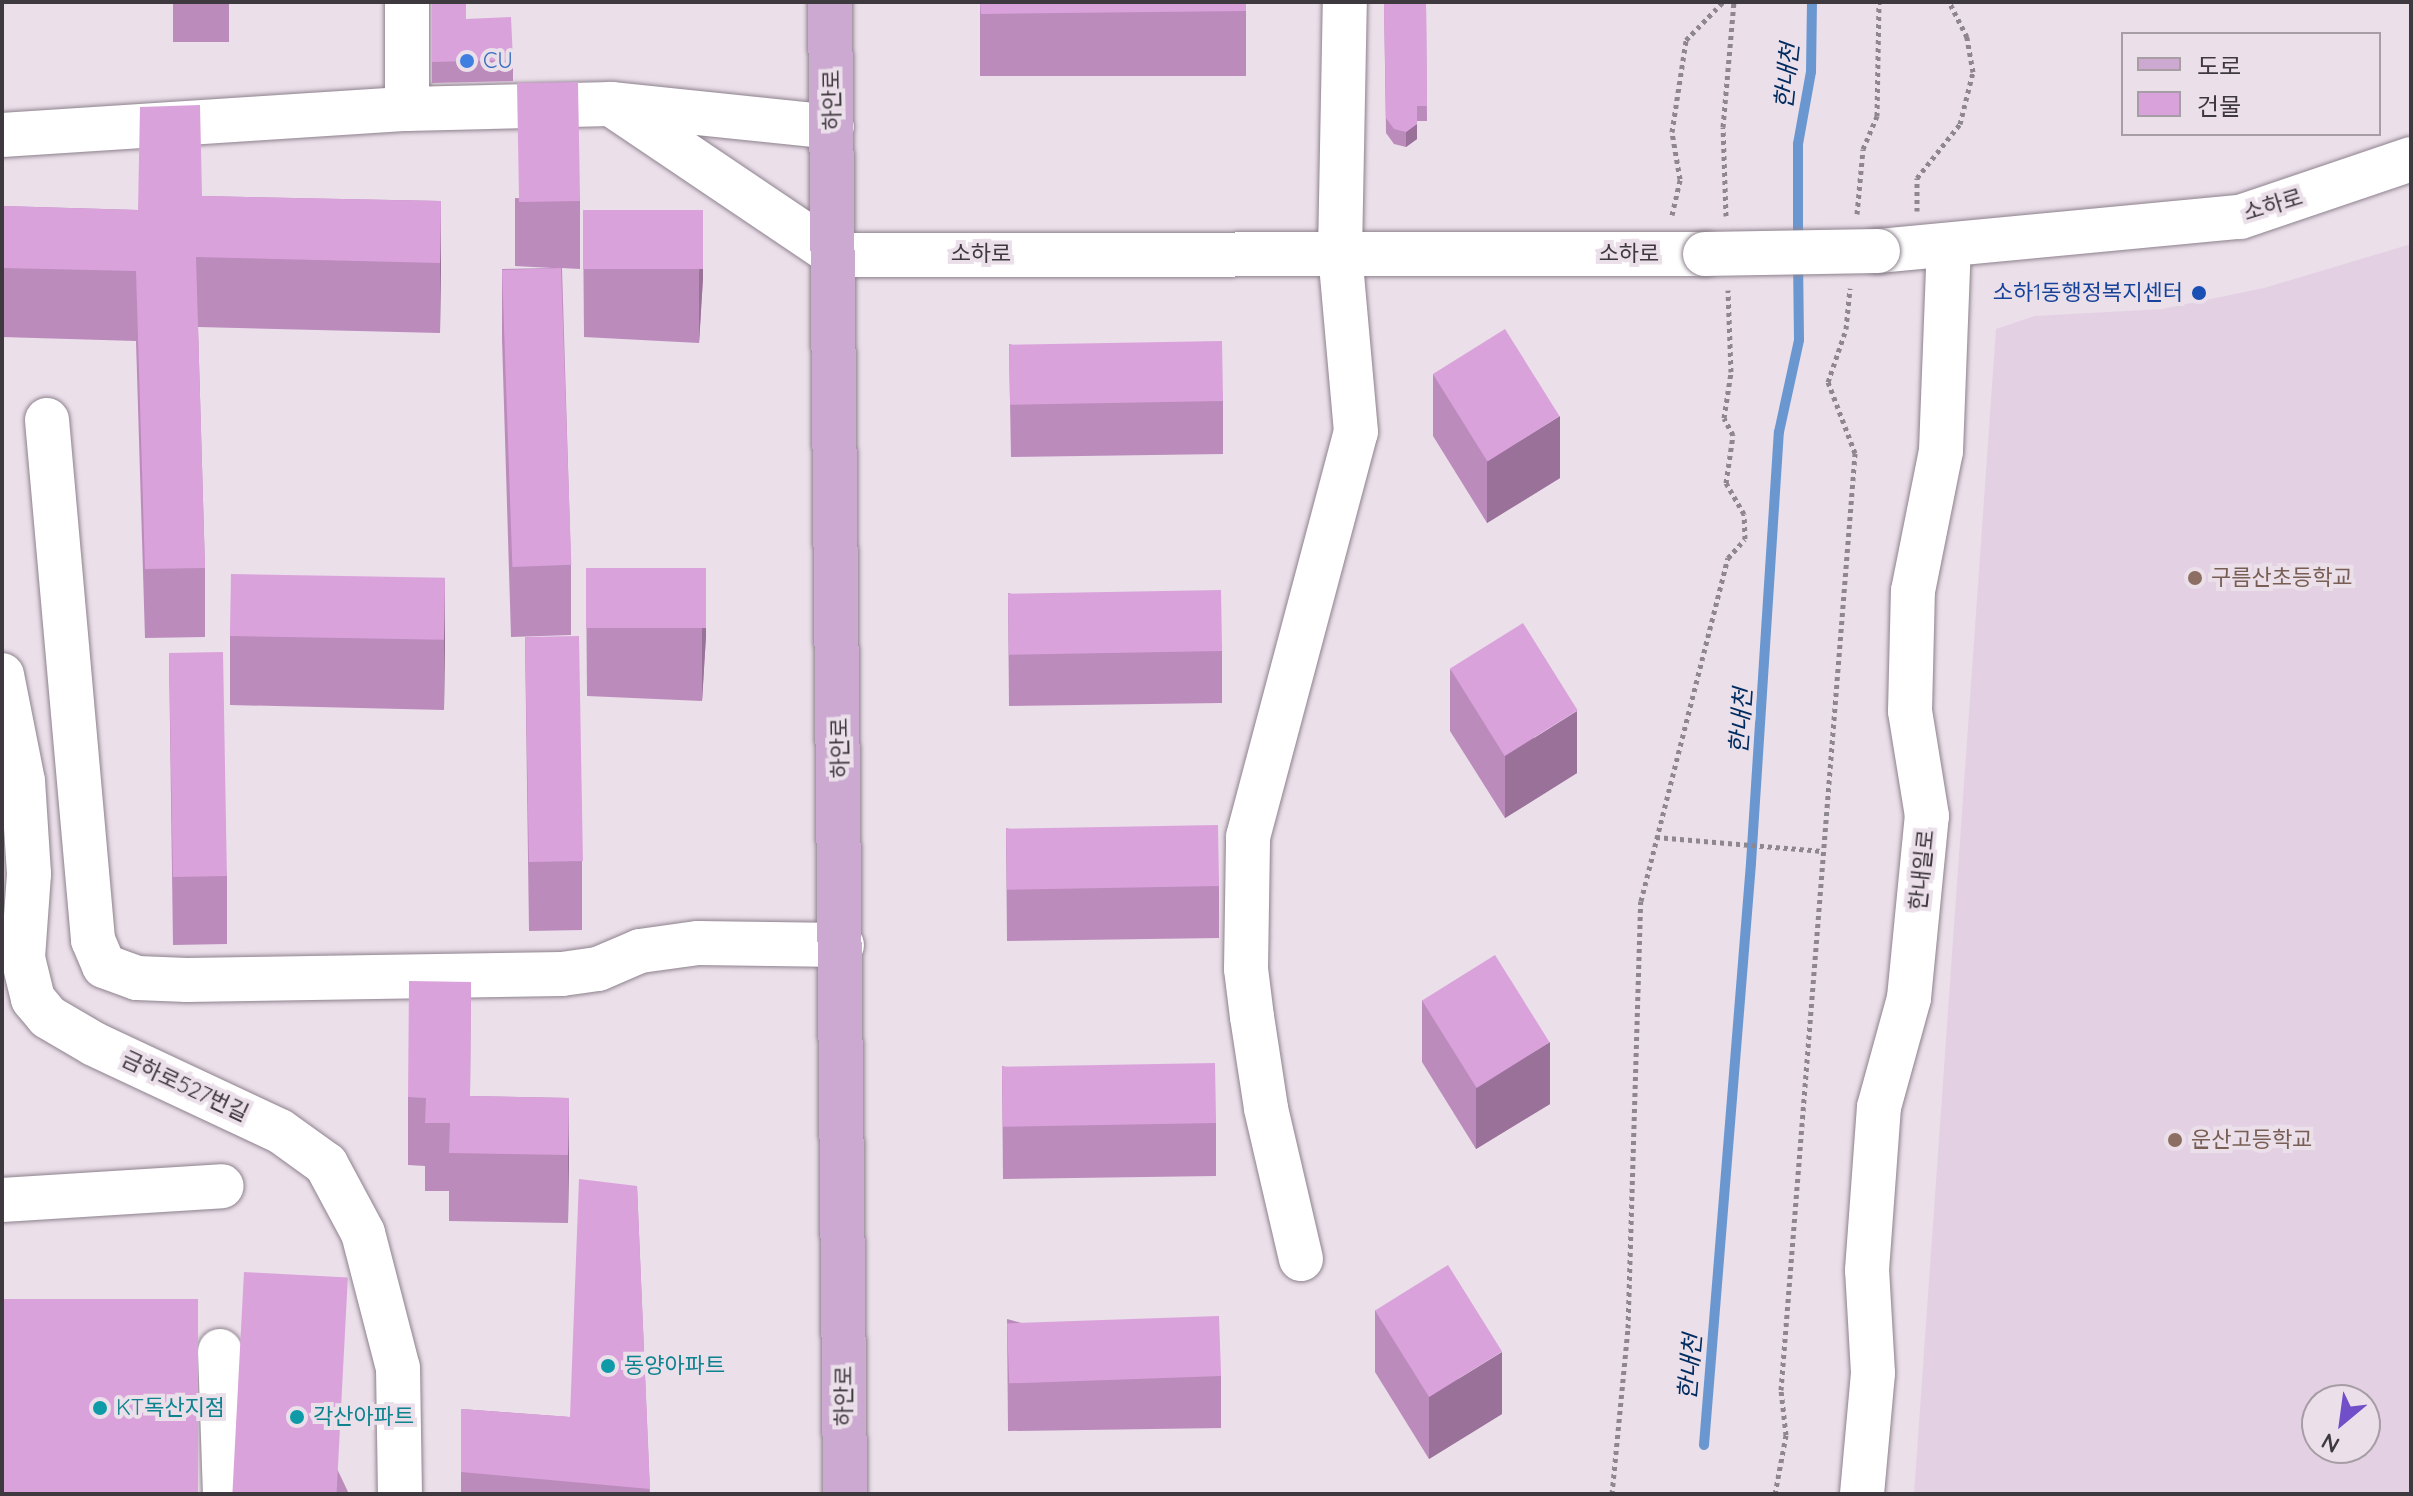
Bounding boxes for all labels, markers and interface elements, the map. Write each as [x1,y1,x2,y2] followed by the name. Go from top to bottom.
[2121,32,2381,136] legend
[1769,42,1805,110] water label: 한내천
[483,48,513,74] place label: CU
[2197,51,2241,81] text: 도로
[458,52,476,70] marker: CU
[818,69,846,131] street label: 하안로
[2197,91,2241,121] text: 건물
[2240,184,2306,226] street label: 소하로
[951,241,1011,267] street label: 소하로
[1599,241,1659,267] street label: 소하로
[1993,280,2183,306] place label: 소하1동행정복지센터
[2190,284,2208,302] marker: 소하1동행정복지센터
[2211,565,2353,591] place label: 구름산초등학교
[2186,569,2204,587] marker: 구름산초등학교
[1724,687,1758,755] water label: 한내천
[826,717,854,779] street label: 하안로
[1905,828,1939,912] street label: 한내일로
[118,1045,252,1127] street label: 금하로527번길
[2191,1127,2312,1153] place label: 운산고등학교
[2166,1131,2184,1149] marker: 운산고등학교
[1673,1333,1707,1401] water label: 한내천
[624,1353,725,1379] place label: 동양아파트
[599,1357,617,1375] marker: 동양아파트
[831,1366,857,1426] street label: 하안로
[2301,1384,2381,1464] north arrow
[116,1395,225,1421] place label: KT독산지점
[91,1399,109,1417] marker: KT독산지점
[313,1404,414,1430] place label: 각산아파트
[288,1408,306,1426] marker: 각산아파트
[2316,1427,2344,1459] text: N

